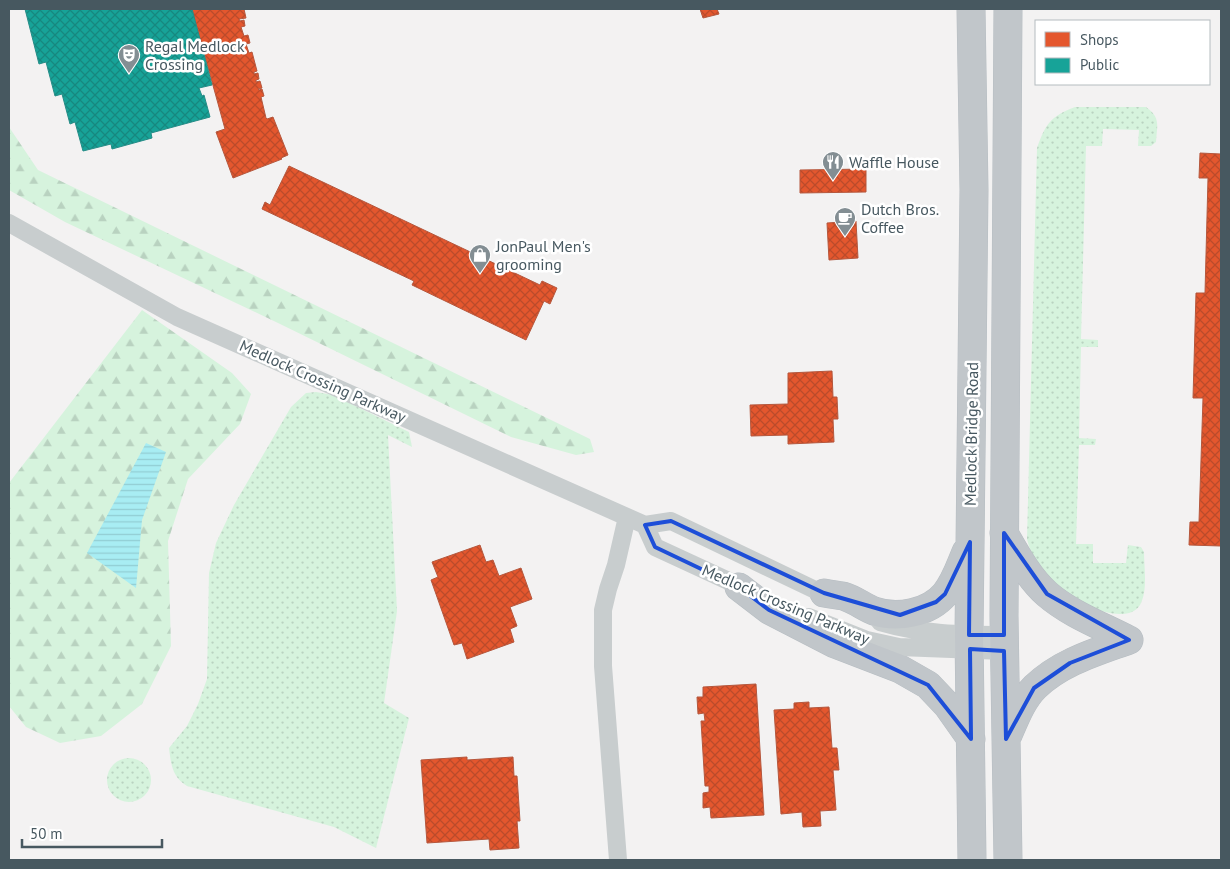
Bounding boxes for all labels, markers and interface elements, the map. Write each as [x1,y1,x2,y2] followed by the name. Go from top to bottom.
[1035,20,1210,85] legend
[1080,30,1119,49] text: Shops
[145,36,245,74] place label: Regal Medlock Crossing
[117,43,141,74] theatre icon: Regal Medlock Crossing
[1080,55,1119,74] text: Public
[821,150,845,181] restaurant icon: Waffle House
[849,152,939,172] place label: Waffle House
[861,199,939,237] place label: Dutch Bros. Coffee
[833,206,857,237] cafe icon: Dutch Bros. Coffee
[495,236,591,274] place label: JonPaul Men's grooming
[468,243,492,274] shop icon: JonPaul Men's grooming
[237,335,410,427] street label: Medlock Crossing Parkway
[960,362,982,506] street label: Medlock Bridge Road
[699,560,873,649] street label: Medlock Crossing Parkway
[22,816,162,848] scale bar
[30,824,63,843] text: 50 m

